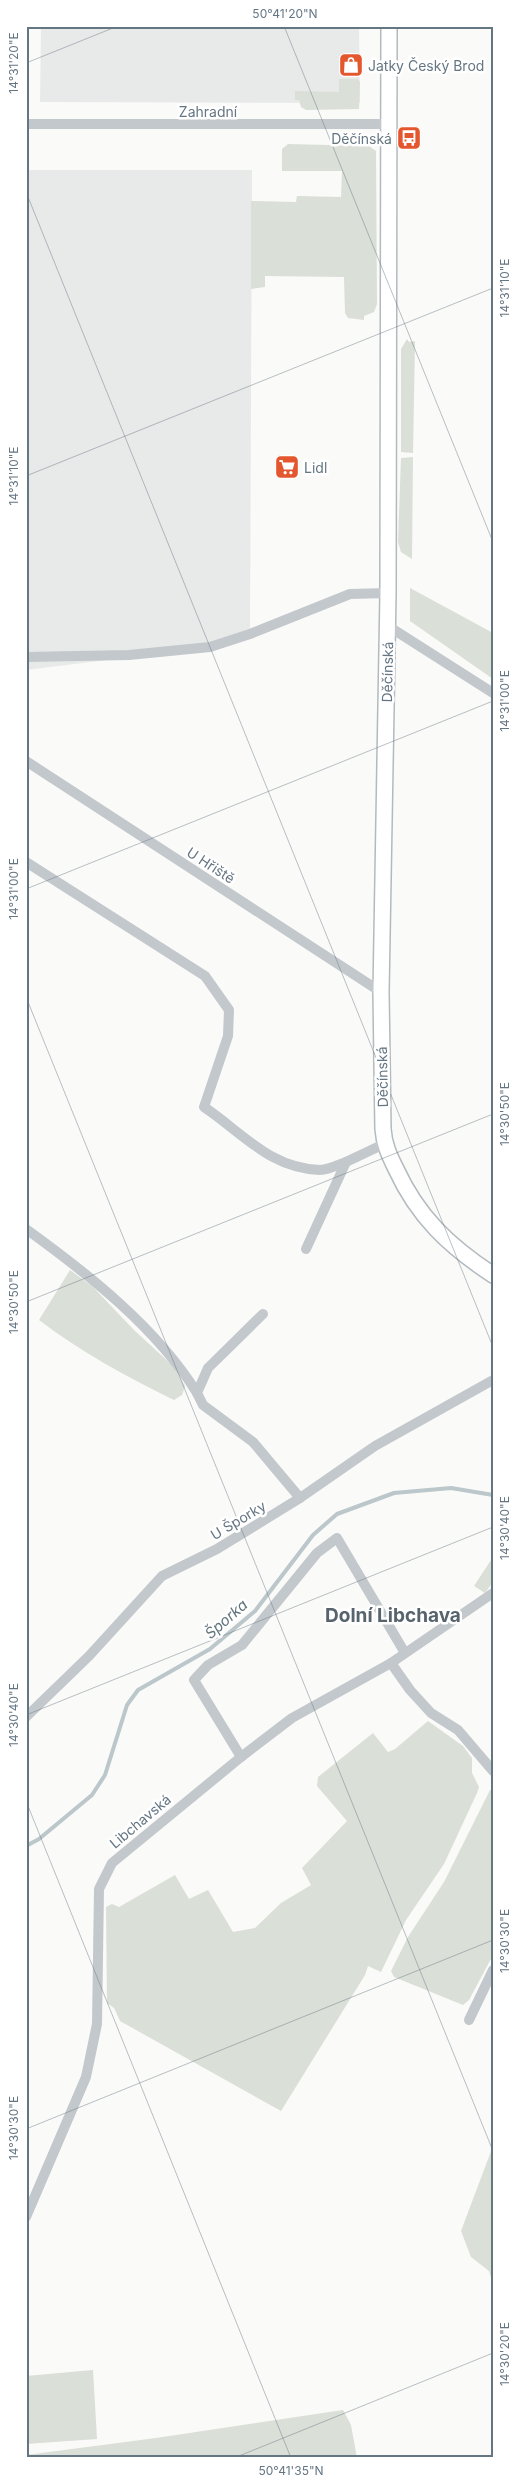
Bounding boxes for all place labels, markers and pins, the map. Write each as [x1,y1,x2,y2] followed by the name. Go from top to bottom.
[338,52,364,78] shop icon: Jatky Český Brod
[368,57,484,74] place label: Jatky Český Brod
[396,125,422,151] bus stop icon: Děčínská
[331,130,392,147] place label: Děčínská
[274,454,300,480] supermarket icon: Lidl
[304,459,327,476] place label: Lidl

